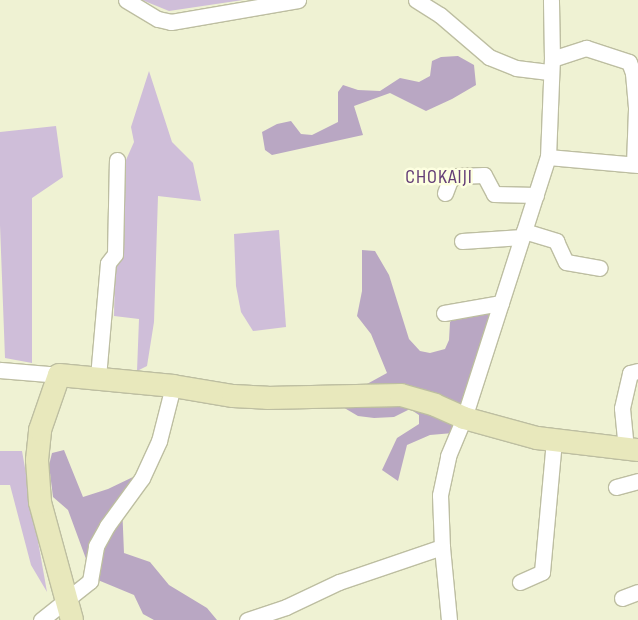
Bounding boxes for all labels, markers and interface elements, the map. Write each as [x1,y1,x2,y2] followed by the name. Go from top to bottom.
[404,165,474,189] district label: CHOKAIJI

